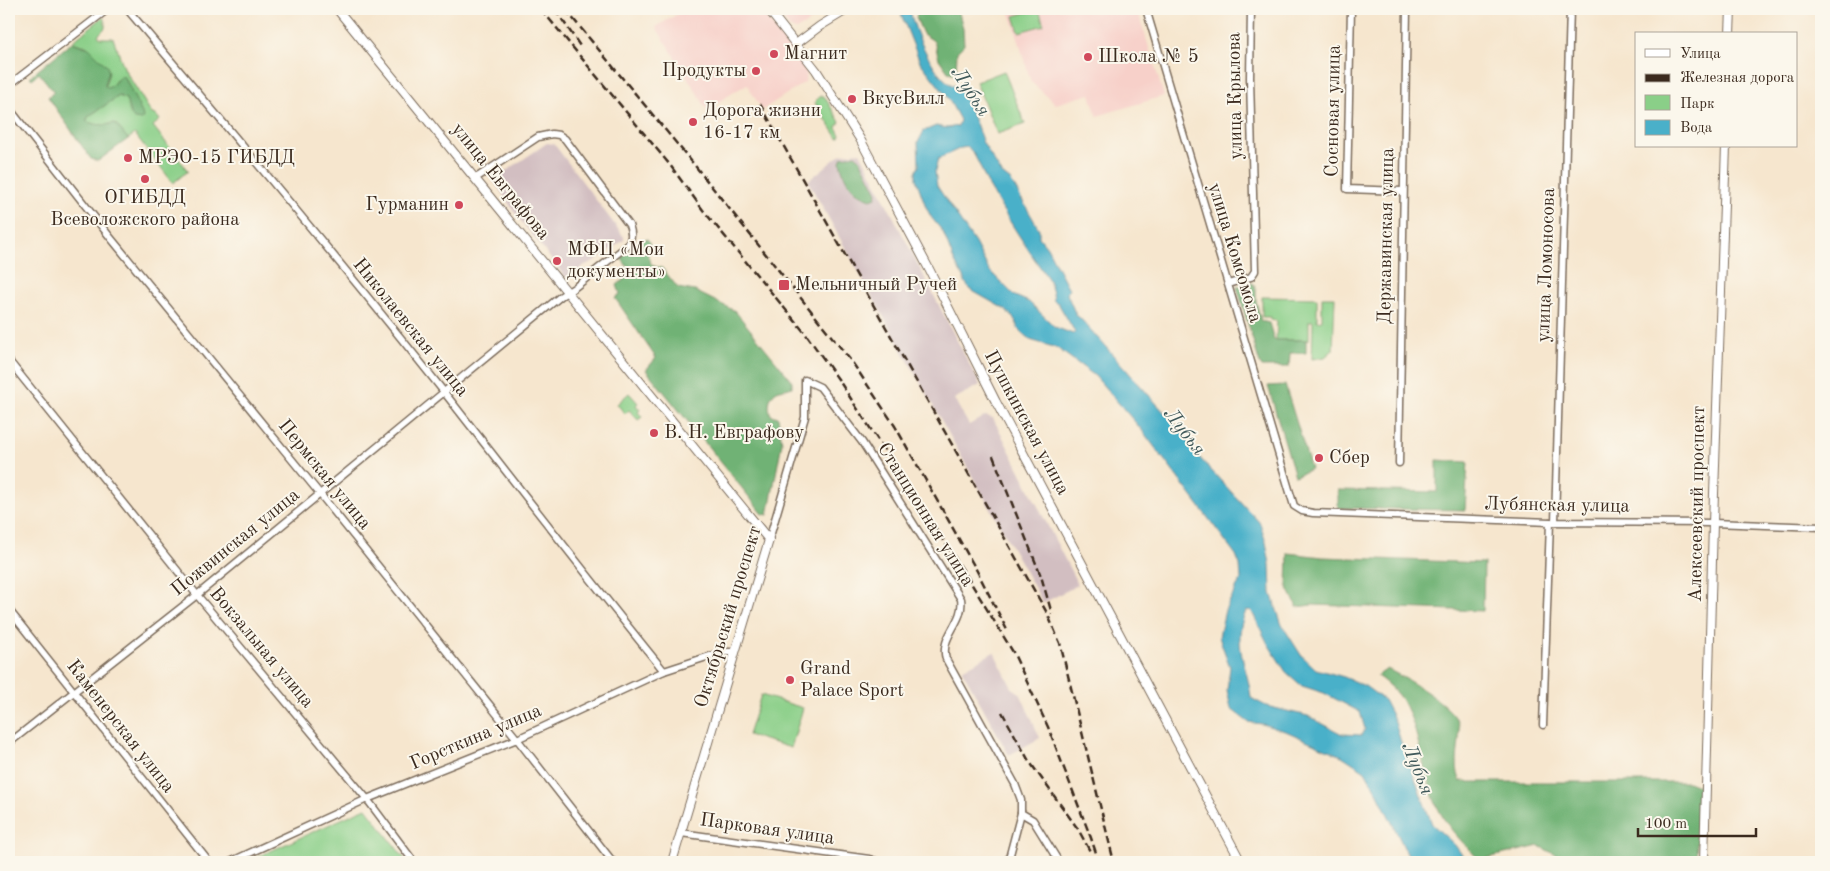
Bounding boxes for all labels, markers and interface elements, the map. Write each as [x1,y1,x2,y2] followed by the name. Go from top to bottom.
[1225,31,1247,160] street label: улица Крылова
[1635,32,1798,148] legend
[1323,44,1345,177] street label: Сосновая улица
[784,45,847,64] place label: Магнит
[1680,47,1721,62] text: Улица
[768,48,780,60] marker: Магнит
[1098,48,1199,67] place label: Школа № 5
[1082,51,1094,63] marker: Школа № 5
[662,62,746,81] place label: Продукты
[947,64,993,121] water label: Лубья
[750,65,762,77] marker: Продукты
[1680,71,1795,86] text: Железная дорога
[862,90,945,109] place label: ВкусВилл
[846,93,858,105] marker: ВкусВилл
[1680,97,1715,112] text: Парк
[703,102,821,143] place label: Дорога жизни 16-17 км
[687,116,699,128] marker: Дорога жизни 16-17 км
[447,120,553,244] street label: улица Евграфова
[1680,121,1713,136] text: Вода
[1376,147,1398,324] street label: Державинская улица
[138,149,295,168] place label: МРЭО-15 ГИБДД
[122,152,134,164] marker: МРЭО-15 ГИБДД
[139,173,151,185] marker: ОГИБДД Всеволожского района
[1204,181,1264,326] street label: улица Комсомола
[1535,187,1559,343] street label: улица Ломоносова
[50,189,240,230] place label: ОГИБДД Всеволожского района
[365,196,449,215] place label: Гурманин
[453,199,465,211] marker: Гурманин
[567,241,666,282] place label: МФЦ «Мои документы»
[348,255,472,401] street label: Николаевская улица
[551,255,563,267] marker: МФЦ «Мои документы»
[795,276,957,295] place label: Мельничный Ручей
[777,278,791,292] marker: Мельничный Ручей
[980,348,1072,499] street label: Пушкинская улица
[1159,404,1209,460] water label: Лубья
[1687,406,1709,602] street label: Алексеевский проспект
[274,416,374,534] street label: Пермская улица
[664,424,804,443] place label: В. Н. Евграфову
[648,427,660,439] marker: В. Н. Евграфову
[873,440,977,591] street label: Станционная улица
[1329,449,1370,468] place label: Сбер
[1313,452,1325,464] marker: Сбер
[168,485,304,600] street label: Пожвинская улица
[1484,495,1631,517] street label: Лубянская улица
[692,524,766,710] street label: Октябрьский проспект
[205,584,317,712] street label: Вокзальная улица
[62,657,178,798] street label: Каменерская улица
[800,660,904,701] place label: Grand Palace Sport
[784,674,796,686] marker: Grand Palace Sport
[407,701,545,774] street label: Горсткина улица
[1397,740,1437,798] water label: Лубья
[1638,806,1755,838] scale bar
[699,811,836,849] street label: Парковая улица
[1645,817,1687,832] text: 100 m

